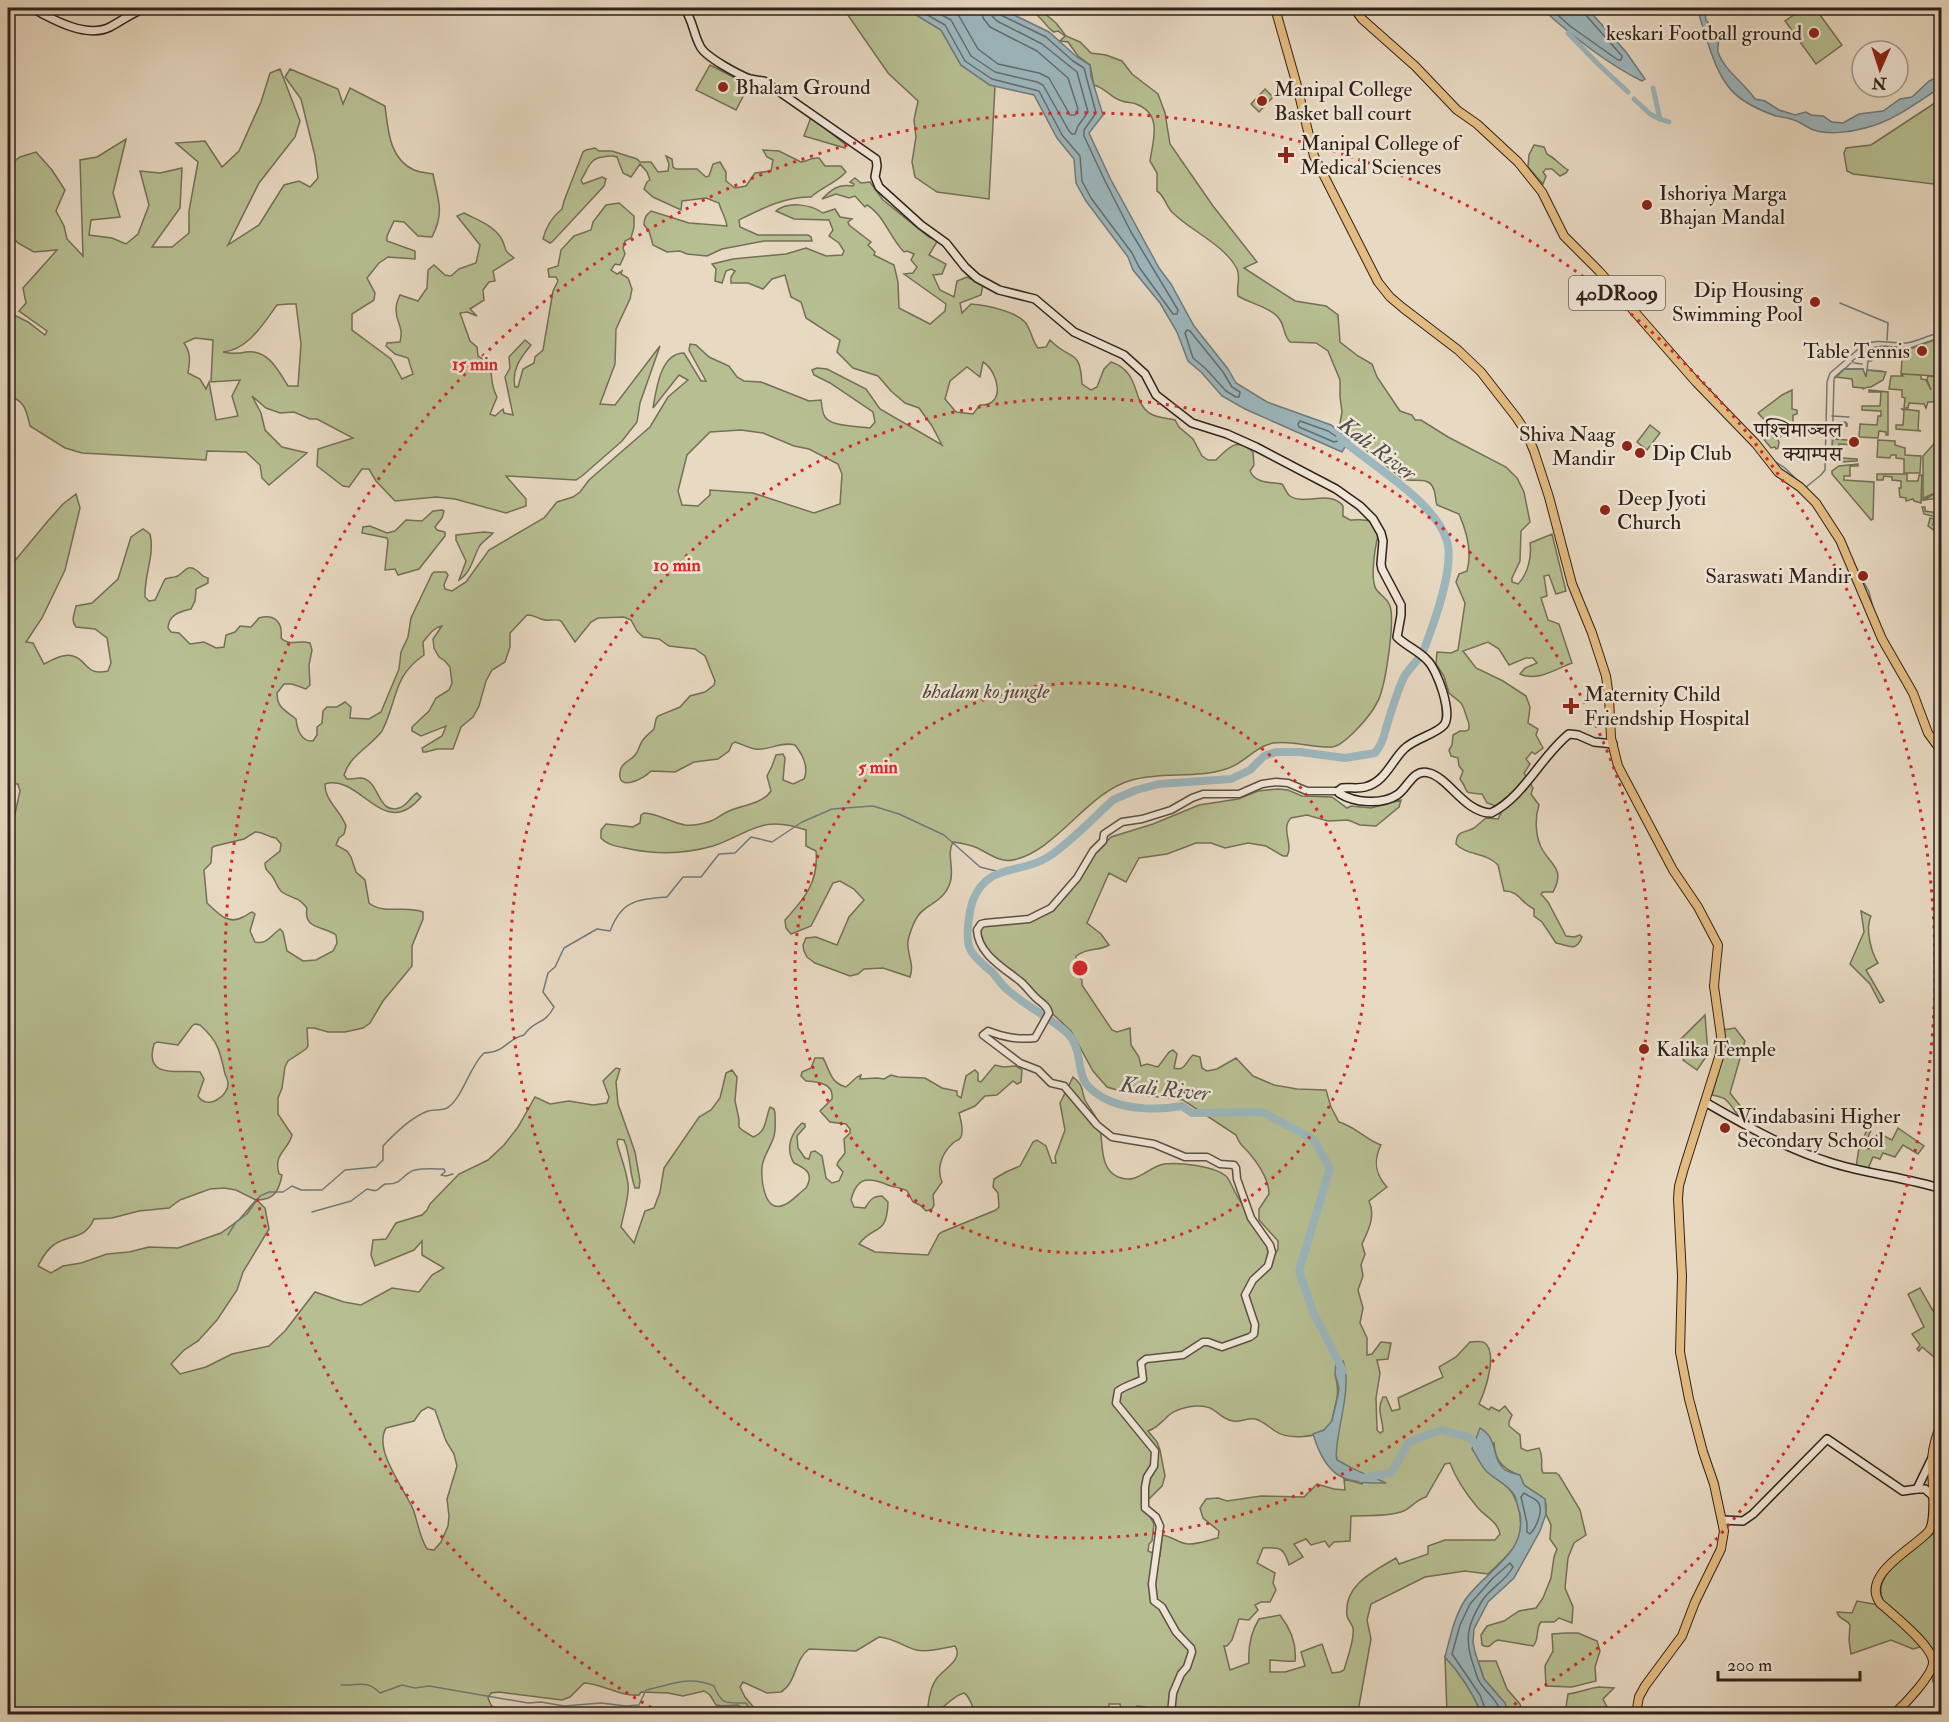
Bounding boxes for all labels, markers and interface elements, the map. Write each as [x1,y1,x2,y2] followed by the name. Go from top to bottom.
[1606,20,1803,47] place label: keskari Football ground
[1807,26,1821,40] marker: keskari Football ground
[1850,39,1910,99] north arrow
[1871,73,1888,93] text: N
[735,74,871,101] place label: Bhalam Ground
[1274,76,1412,127] place label: Manipal College Basket ball court
[716,80,730,94] marker: Bhalam Ground
[1255,94,1269,108] marker: Manipal College Basket ball court
[1300,130,1463,181] place label: Manipal College of Medical Sciences
[1277,146,1295,164] marker: Manipal College of Medical Sciences
[1659,180,1787,231] place label: Ishoriya Marga Bhajan Mandal
[1640,198,1654,212] marker: Ishoriya Marga Bhajan Mandal
[1569,276,1665,310] road number: 40DR009
[1672,277,1804,328] place label: Dip Housing Swimming Pool
[1808,295,1822,309] marker: Dip Housing Swimming Pool
[1803,338,1910,365] place label: Table Tennis
[1915,344,1929,358] marker: Table Tennis
[452,353,499,376] text: 15 min
[1332,410,1423,488] water label: Kali River
[1753,417,1843,468] place label: पश्‍चिमाञ्‍चल क्याम्पस
[1519,421,1616,472] place label: Shiva Naag Mandir
[1847,435,1861,449] marker: पश्‍चिमाञ्‍चल क्याम्पस
[1620,439,1634,453] marker: Shiva Naag Mandir
[1652,440,1731,467] place label: Dip Club
[1633,446,1647,460] marker: Dip Club
[1617,485,1707,536] place label: Deep Jyoti Church
[1598,503,1612,517] marker: Deep Jyoti Church
[653,554,701,577] text: 10 min
[1705,563,1851,590] place label: Saraswati Mandir
[1856,569,1870,583] marker: Saraswati Mandir
[922,678,1050,705] park label: bhalam ko jungle
[1584,681,1750,732] place label: Maternity Child Friendship Hospital
[1562,697,1580,715] marker: Maternity Child Friendship Hospital
[858,756,899,779] text: 5 min
[1070,958,1090,978] centre of rings
[1656,1036,1776,1063] place label: Kalika Temple
[1637,1042,1651,1056] marker: Kalika Temple
[1118,1070,1213,1108] water label: Kali River
[1737,1103,1901,1154] place label: Vindabasini Higher Secondary School
[1718,1121,1732,1135] marker: Vindabasini Higher Secondary School
[1718,1644,1860,1682] scale bar
[1727,1654,1772,1677] text: 200 m

